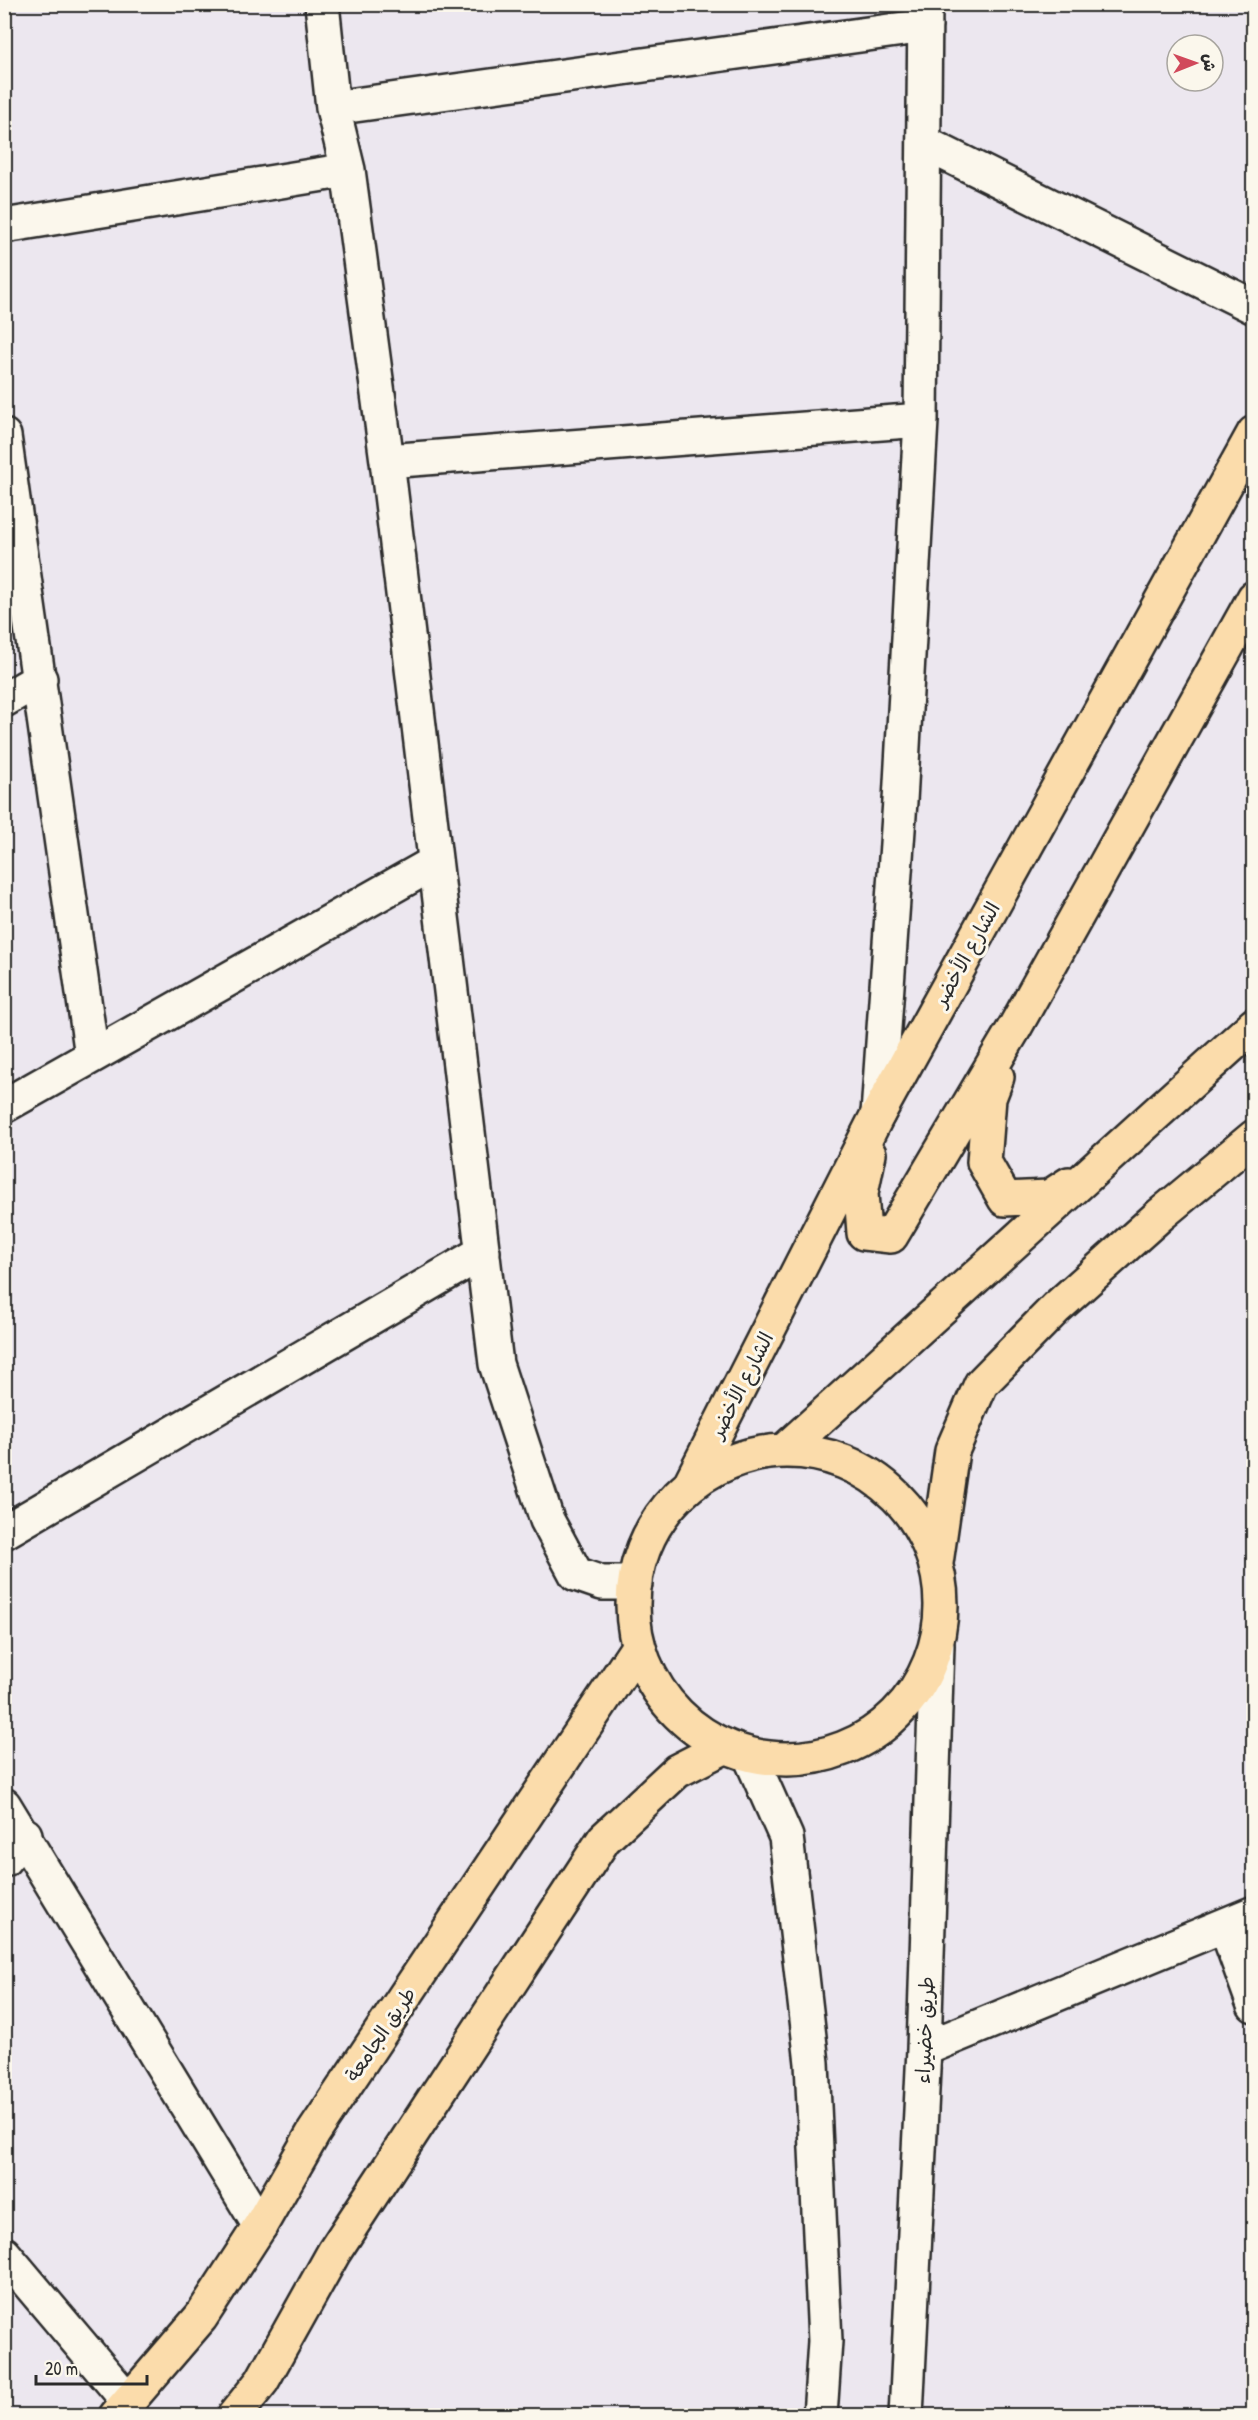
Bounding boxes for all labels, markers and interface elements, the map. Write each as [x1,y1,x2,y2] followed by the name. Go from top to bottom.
[1165,33,1225,93] north arrow
[1199,54,1221,72] text: ش
[925,897,1007,1014] street label: الشارع الأخضر
[702,1327,780,1445] street label: الشارع الأخضر
[909,1976,939,2084] street label: طريق خضيراء
[338,1981,422,2087] street label: طريق الجامعة
[36,2348,147,2386] scale bar
[45,2356,78,2381] text: 20 m

